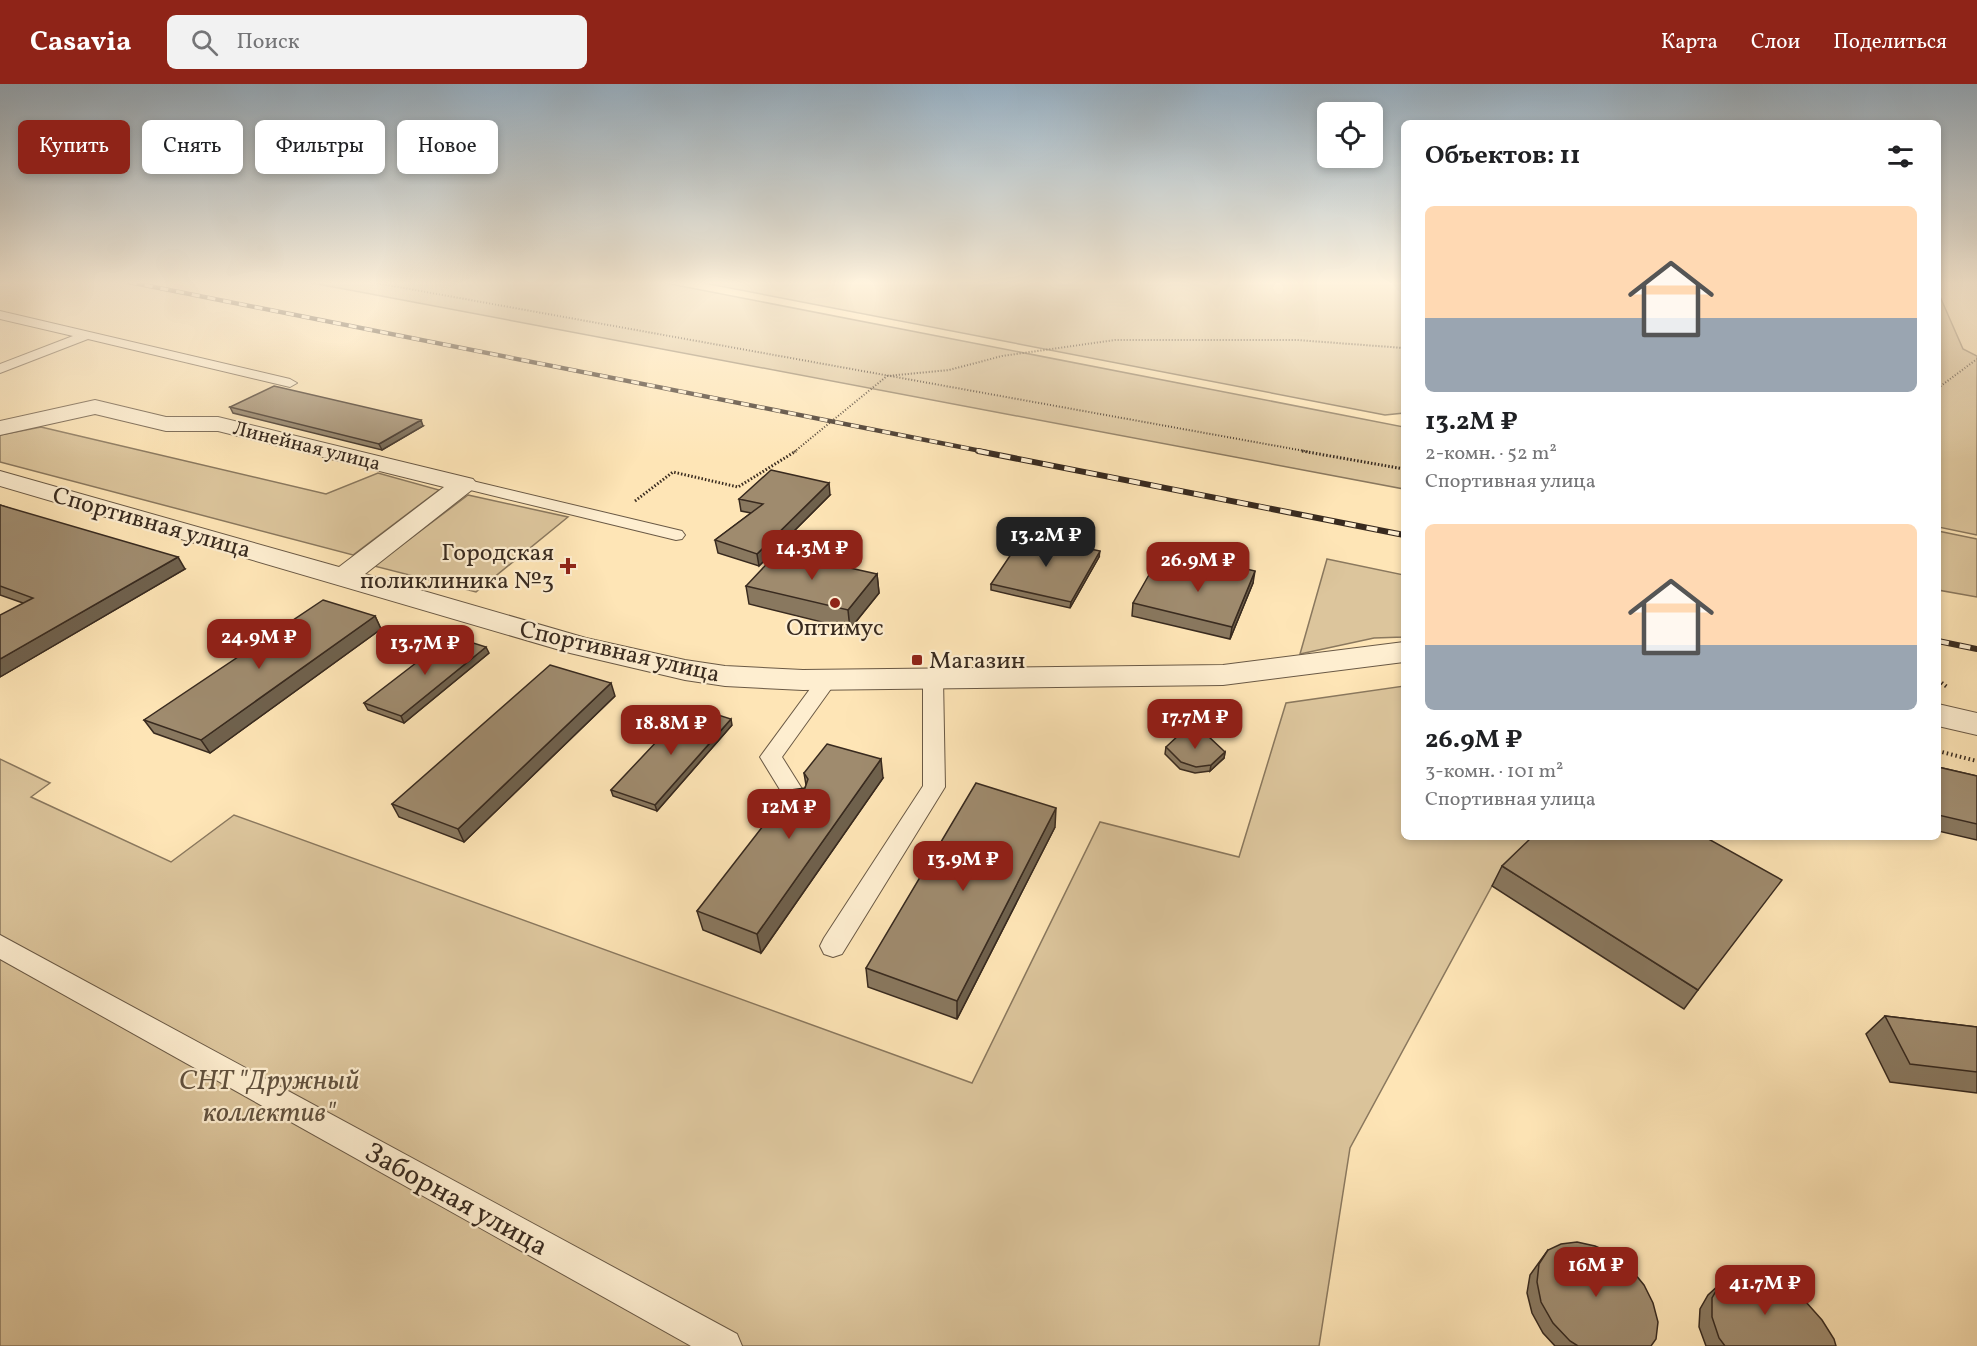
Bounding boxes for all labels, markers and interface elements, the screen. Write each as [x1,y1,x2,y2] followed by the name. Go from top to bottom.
[167,15,587,69] search box
[30,23,131,62] text: Casavia
[188,26,221,59] icon: search
[236,27,299,58] text: Поиск
[1661,28,1718,57] text: Карта
[1751,28,1800,57] text: Слои
[1833,28,1947,57] text: Поделиться
[1317,102,1383,168] map controls
[1317,102,1383,168] button: locate
[18,120,130,174] chip: Купить
[142,120,243,174] chip: Снять
[255,120,385,174] chip: Фильтры
[397,120,498,174] chip: Новое
[1425,138,1580,174] text: Объектов: 11
[1884,140,1917,173] icon: filters
[1617,245,1725,353] icon: home
[1425,404,1518,440] text: 13.2M ₽
[230,415,383,479] street label: Линейная улица
[1425,440,1557,468] text: 2-комн. · 52 m²
[1425,468,1596,496] text: Спортивная улица
[48,479,255,568] street label: Спортивная улица
[991,517,1101,568] pin: 13.2M ₽
[1010,522,1082,550] text: 13.2M ₽
[757,530,867,581] pin: 14.3M ₽
[776,535,848,563] text: 14.3M ₽
[360,537,554,599] place label: Городская поликлиника №3
[1143,542,1253,593] pin: 26.9M ₽
[1160,547,1236,575] text: 26.9M ₽
[559,557,577,575] marker: Городская поликлиника №3
[1617,563,1725,671] icon: home
[828,596,842,610] marker: Оптимус
[786,612,884,646] place label: Оптимус
[516,613,723,693] street label: Спортивная улица
[204,619,314,670] pin: 24.9M ₽
[221,624,297,652] text: 24.9M ₽
[370,625,480,676] pin: 13.7M ₽
[390,630,460,658] text: 13.7M ₽
[929,645,1025,679] place label: Магазин
[910,653,924,667] marker: Магазин
[1140,699,1250,750] pin: 17.7M ₽
[1161,704,1229,732] text: 17.7M ₽
[616,705,726,756] pin: 18.8M ₽
[635,710,707,738] text: 18.8M ₽
[1425,722,1523,758] text: 26.9M ₽
[1425,758,1564,786] text: 3-комн. · 101 m²
[1425,786,1596,814] text: Спортивная улица
[747,789,831,840] pin: 12M ₽
[761,794,817,822] text: 12M ₽
[908,841,1018,892] pin: 13.9M ₽
[927,846,999,874] text: 13.9M ₽
[179,1062,359,1133] park label: СНТ "Дружный коллектив"
[357,1134,554,1267] street label: Заборная улица
[1554,1247,1638,1298] pin: 16M ₽
[1568,1252,1624,1280] text: 16M ₽
[1710,1265,1820,1316] pin: 41.7M ₽
[1729,1270,1801,1298] text: 41.7M ₽

